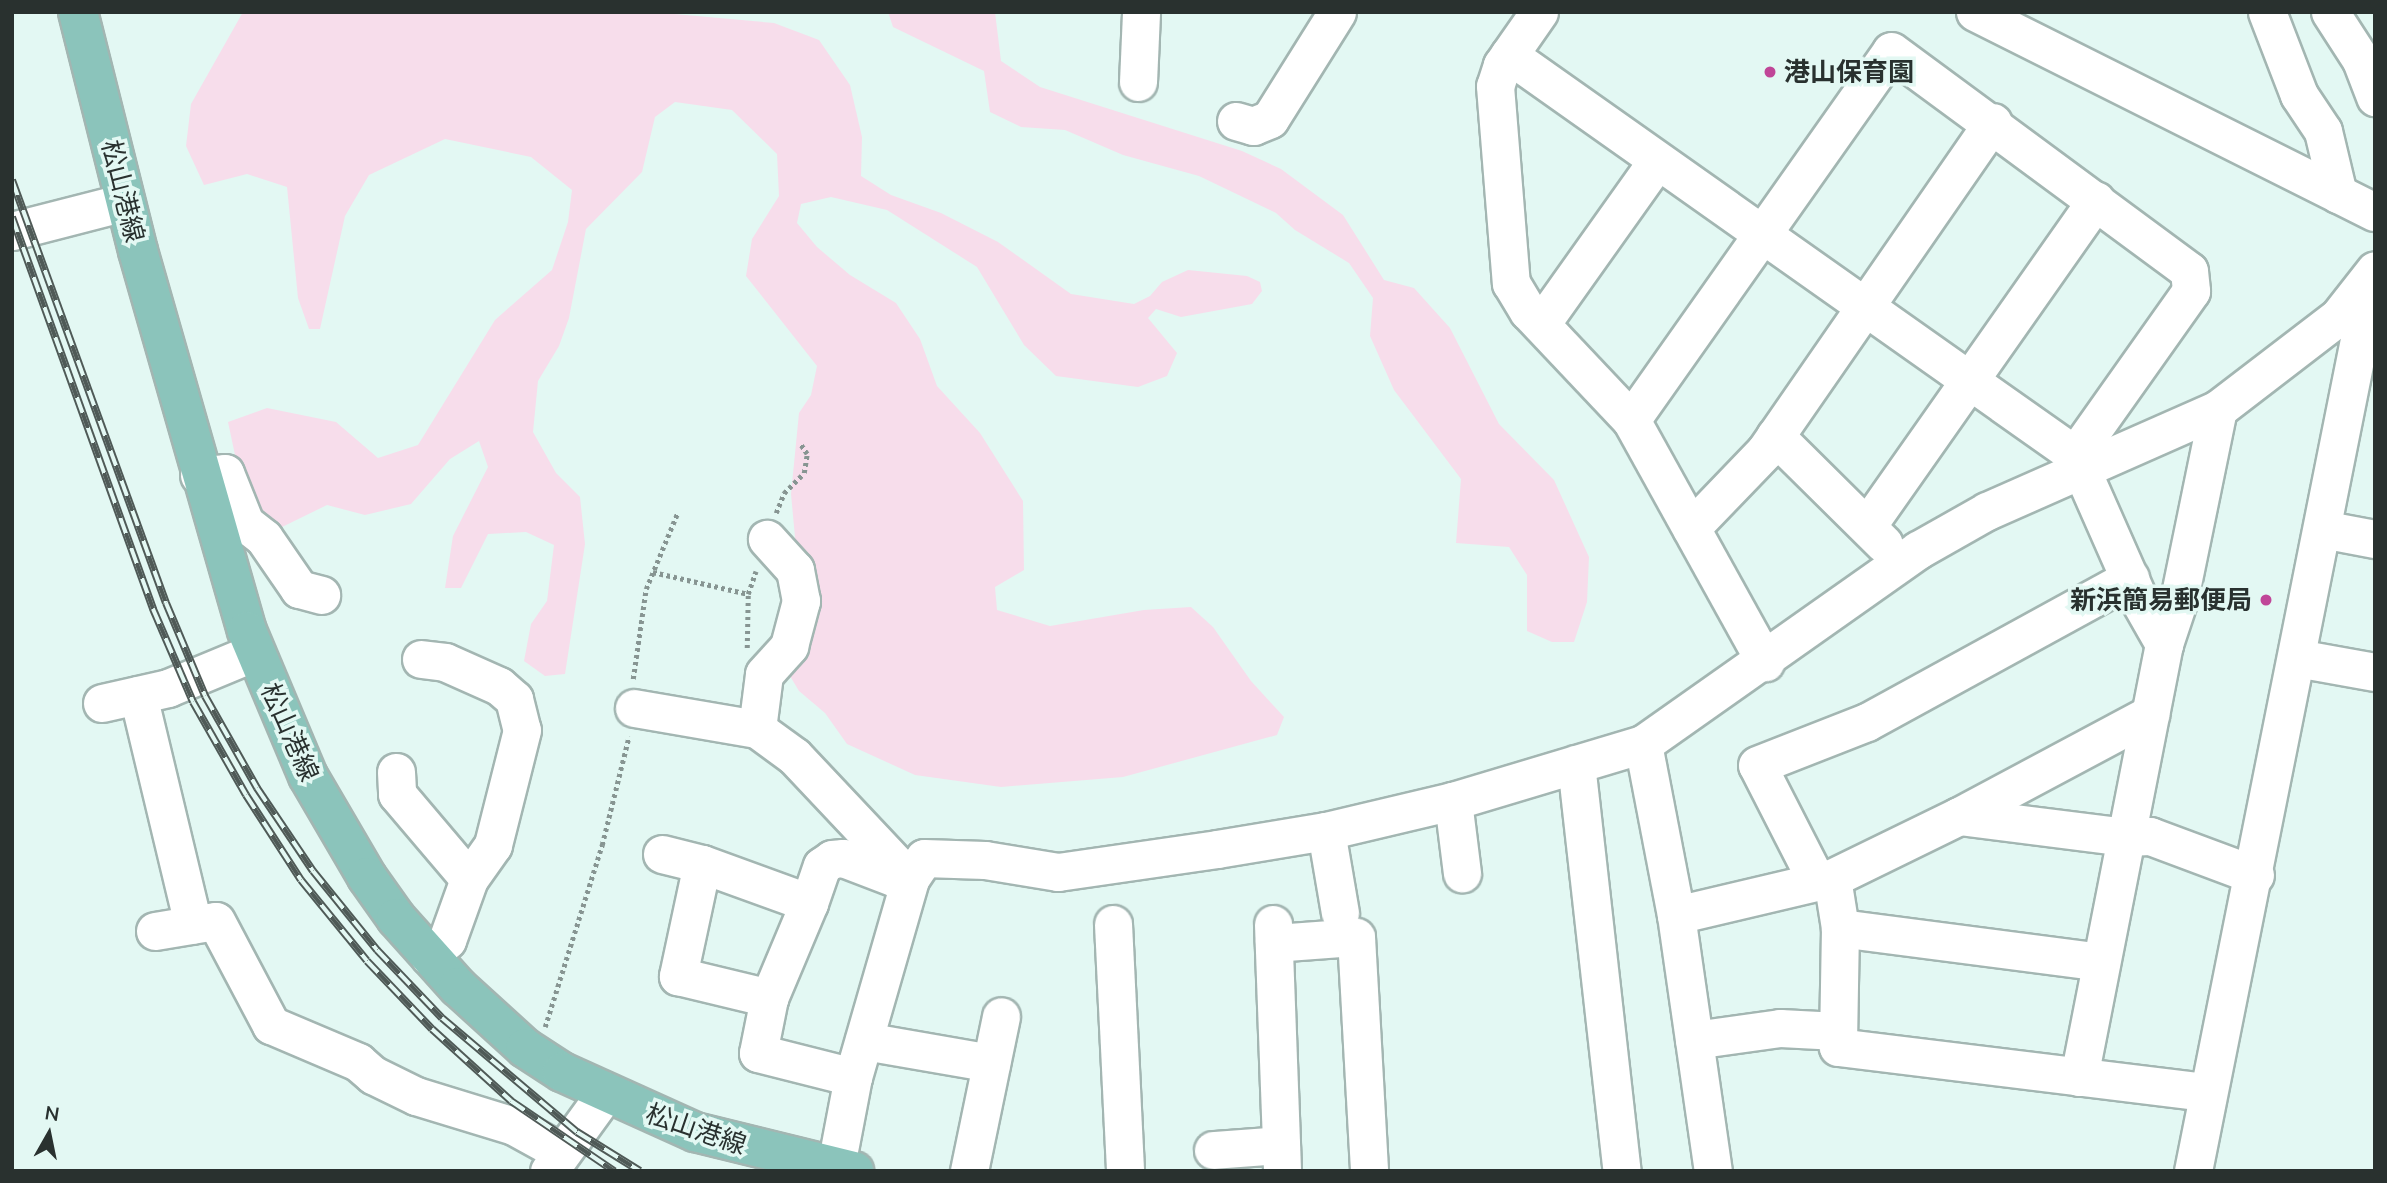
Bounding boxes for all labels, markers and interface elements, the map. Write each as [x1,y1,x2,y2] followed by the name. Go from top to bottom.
[1784,56,1914,88] place label: 港山保育園
[1762,64,1778,80] marker: 港山保育園
[95,137,151,245] street label: 松山港線
[2070,584,2252,616] place label: 新浜簡易郵便局
[2258,592,2274,608] marker: 新浜簡易郵便局
[255,678,325,786] street label: 松山港線
[642,1097,750,1161] street label: 松山港線
[14,1099,84,1169] north arrow
[43,1100,61,1126] text: N

